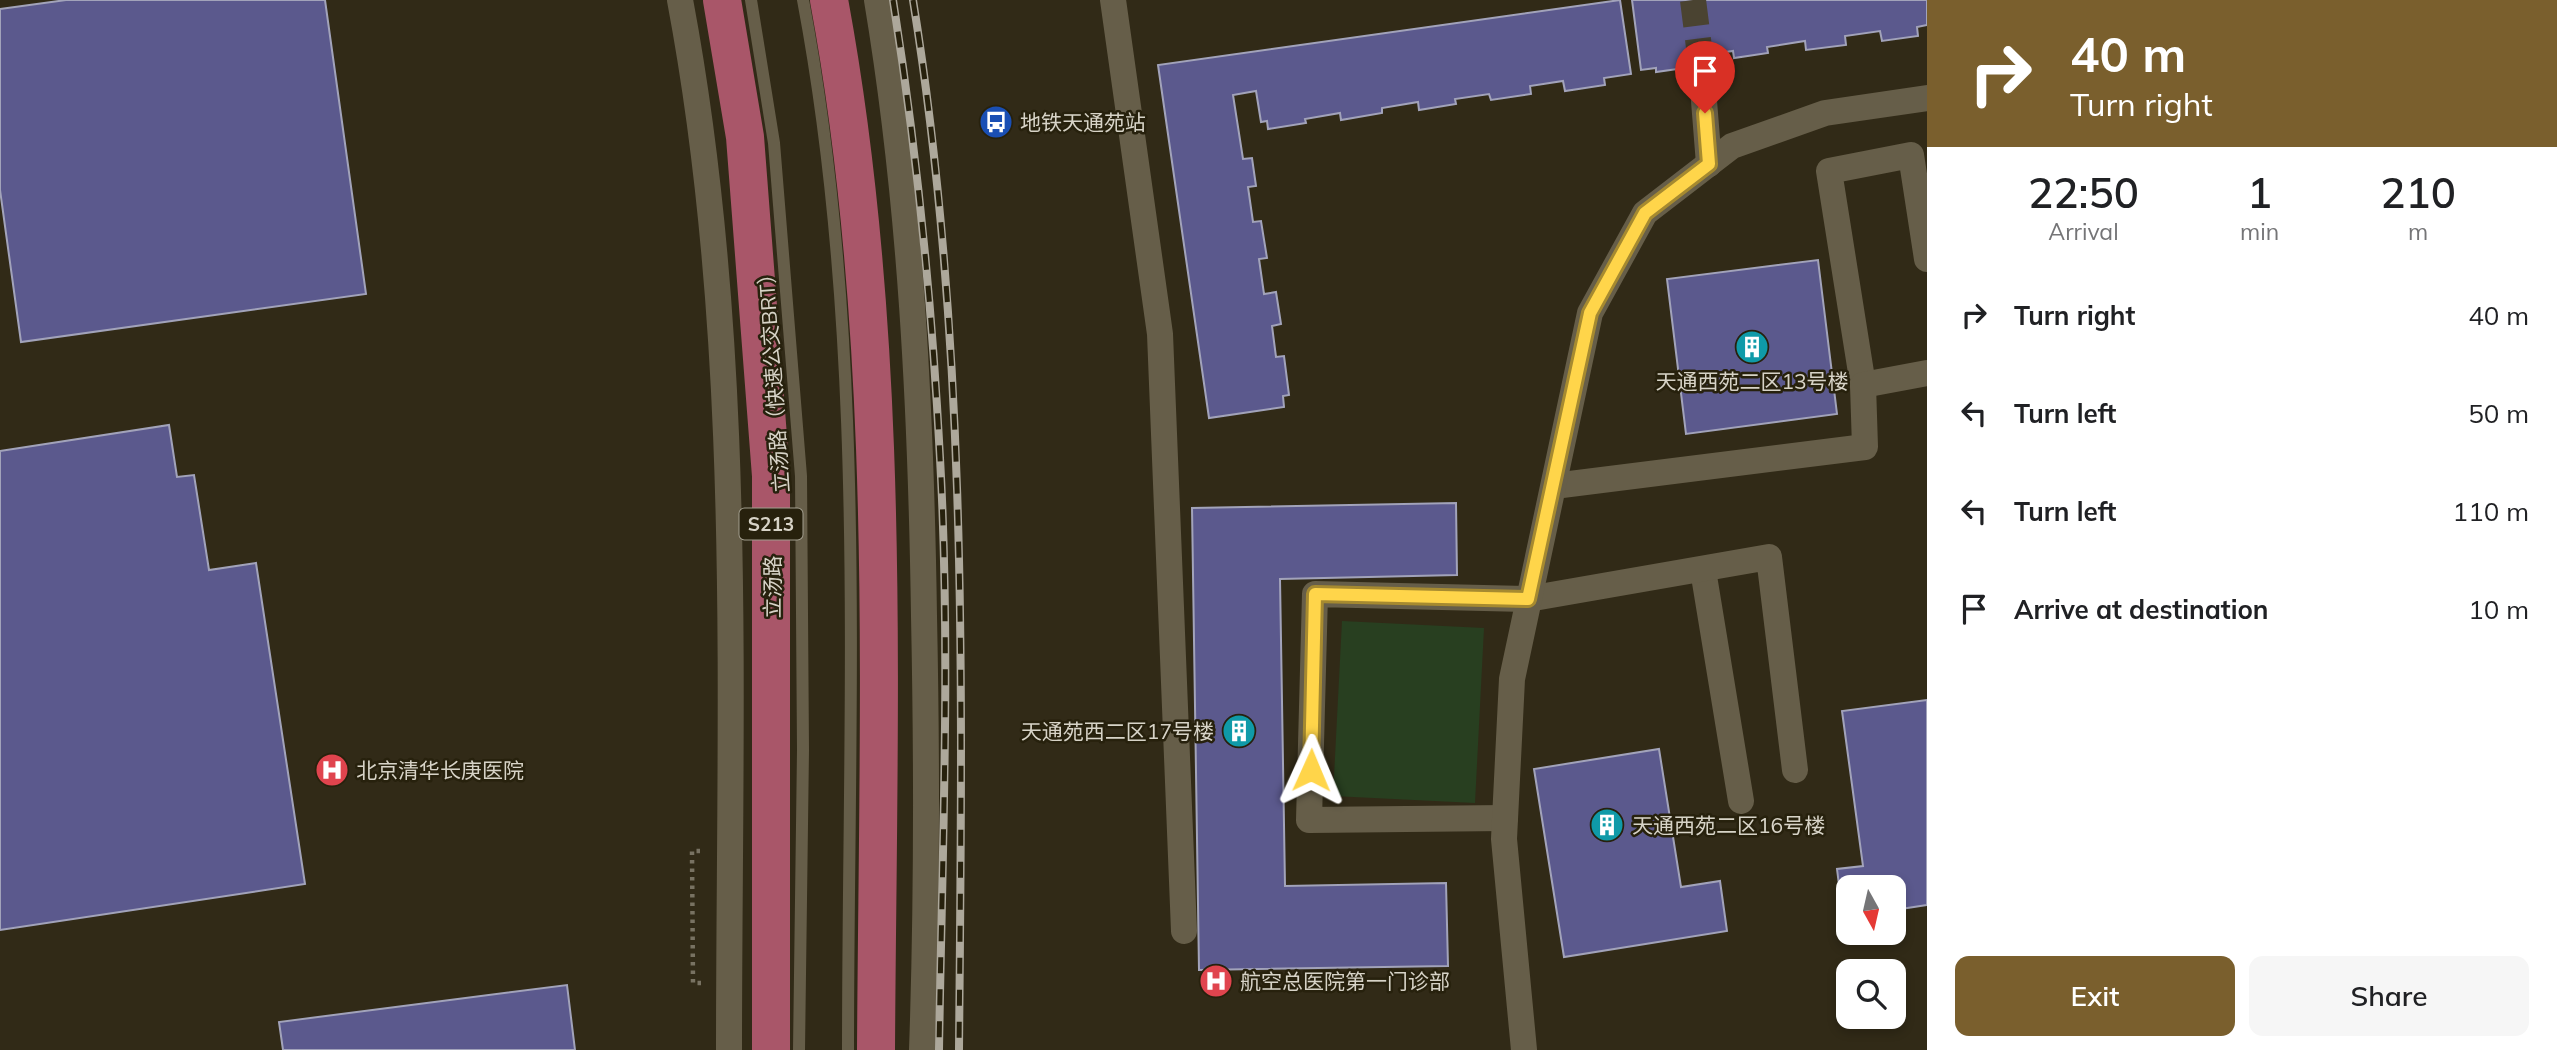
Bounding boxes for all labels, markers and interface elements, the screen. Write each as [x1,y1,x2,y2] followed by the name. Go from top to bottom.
[2070,23,2186,84] text: 40 m
[1955,28,2046,119] icon: right
[1675,41,1735,113] pin
[1686,52,1724,90] icon: arrive
[2070,84,2213,124] text: Turn right
[977,103,1015,141] bus stop icon: 地铁天通苑站
[1020,109,1146,135] place label: 地铁天通苑站
[2028,166,2139,219] text: 22:50
[2247,166,2272,219] text: 1
[2380,166,2456,219] text: 210
[2048,217,2119,246] text: Arrival
[2240,217,2279,246] text: min
[2408,217,2428,246] text: m
[752,262,794,494] street label: 立汤路（快速公交BRT）
[1955,296,1993,334] icon: right
[2014,299,2135,332] text: Turn right
[2468,299,2529,332] text: 40 m
[1733,328,1771,366] building icon: 天通西苑二区13号楼
[1655,368,1849,394] place label: 天通西苑二区13号楼
[1955,394,1993,432] icon: left
[2014,397,2116,430] text: Turn left
[2468,397,2529,430] text: 50 m
[1955,492,1993,530] icon: left
[2014,495,2116,528] text: Turn left
[2453,495,2529,528] text: 110 m
[740,509,802,540] road number: S213
[759,556,785,619] street label: 立汤路
[1955,590,1993,628] icon: arrive
[2014,593,2269,626] text: Arrive at destination
[2468,593,2529,626] text: 10 m
[1220,712,1258,750] building icon: 天通苑西二区17号楼
[1021,718,1214,744] place label: 天通苑西二区17号楼
[1274,733,1348,807] position arrow
[313,751,351,789] hospital icon: 北京清华长庚医院
[356,757,524,783] place label: 北京清华长庚医院
[1588,806,1626,844] building icon: 天通西苑二区16号楼
[1632,812,1825,838] place label: 天通西苑二区16号楼
[1836,875,1906,945] north arrow
[1836,875,1906,1029] map controls
[1955,956,2235,1036] button: Exit
[2249,956,2529,1036] button: Share
[1836,959,1906,1029] button: search
[1197,962,1235,1000] hospital icon: 航空总医院第一门诊部
[1240,968,1450,994] place label: 航空总医院第一门诊部

